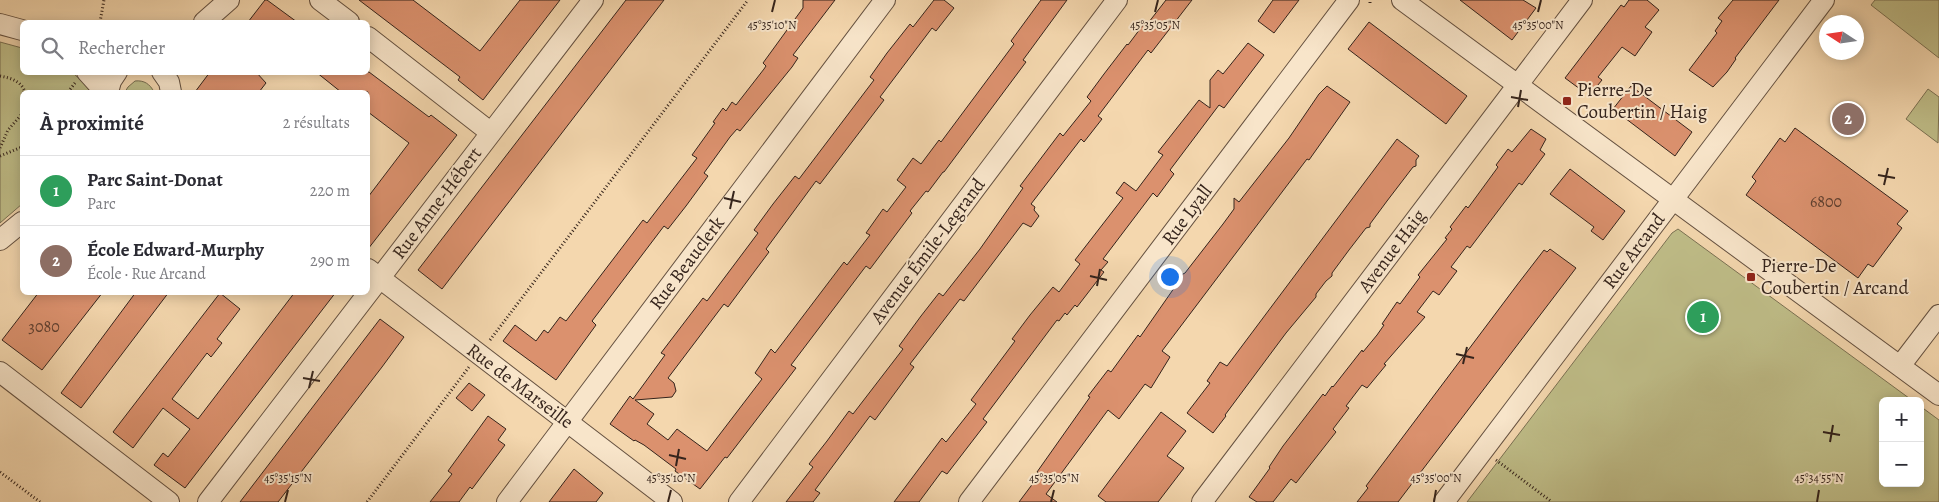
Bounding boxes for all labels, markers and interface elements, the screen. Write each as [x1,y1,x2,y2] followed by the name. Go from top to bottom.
[1819,15,1864,60] north arrow
[747,17,797,33] text: 45°35'10"N
[1130,17,1180,33] text: 45°35'05"N
[1512,17,1564,33] text: 45°35'00"N
[20,20,370,75] search box
[38,34,66,62] icon: search
[78,35,165,61] text: Rechercher
[1577,77,1708,125] place label: Pierre-De Coubertin / Haig
[1561,95,1573,107] marker: Pierre-De Coubertin / Haig
[1832,100,1864,138] pin: 2
[40,109,144,137] text: À proximité
[283,112,350,134] text: 2 résultats
[386,141,488,265] street label: Rue Anne-Hébert
[87,167,223,193] text: Parc Saint-Donat
[864,172,992,330] street label: Avenue Émile-Legrand
[1156,179,1218,250] street label: Rue Lyall
[53,180,59,202] text: 1
[310,180,350,202] text: 220 m
[1810,191,1842,213] house number: 6800
[87,193,116,215] text: Parc
[1352,204,1432,299] street label: Avenue Haig
[1597,207,1672,294] street label: Rue Arcand
[643,211,731,315] street label: Rue Beauclerk
[87,237,264,263] text: École Edward-Murphy
[52,250,60,272] text: 2
[310,250,350,272] text: 290 m
[1761,253,1909,301] place label: Pierre-De Coubertin / Arcand
[87,263,206,285] text: École · Rue Arcand
[1157,264,1183,290] your location
[1745,271,1757,283] marker: Pierre-De Coubertin / Arcand
[1687,298,1719,336] pin: 1
[28,316,60,338] house number: 3080
[461,337,579,435] street label: Rue de Marseille
[1879,397,1924,487] map controls
[1879,397,1924,442] button: +
[1879,442,1924,487] button: −
[264,470,312,486] text: 45°35'15"N
[646,470,696,486] text: 45°35'10"N
[1029,470,1079,486] text: 45°35'05"N
[1410,470,1462,486] text: 45°35'00"N
[1794,470,1844,486] text: 45°34'55"N

